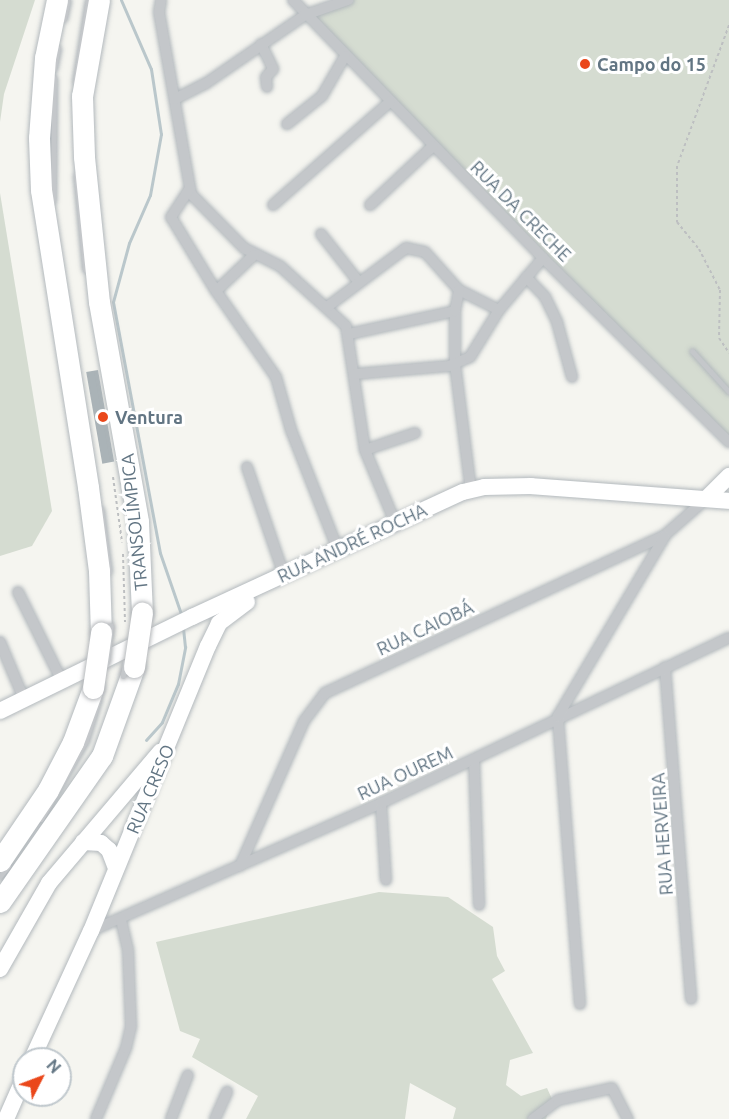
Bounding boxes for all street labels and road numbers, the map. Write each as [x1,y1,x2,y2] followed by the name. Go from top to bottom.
[466,156,576,266] street label: RUA DA CRECHE
[116,452,152,592] street label: TRANSOLÍMPICA
[274,499,430,587] street label: RUA ANDRÉ ROCHA
[373,596,477,660] street label: RUA CAIOBÁ
[121,741,179,837] street label: RUA CRESO
[354,742,456,804] street label: RUA OUREM
[647,772,677,896] street label: RUA HERVEIRA

